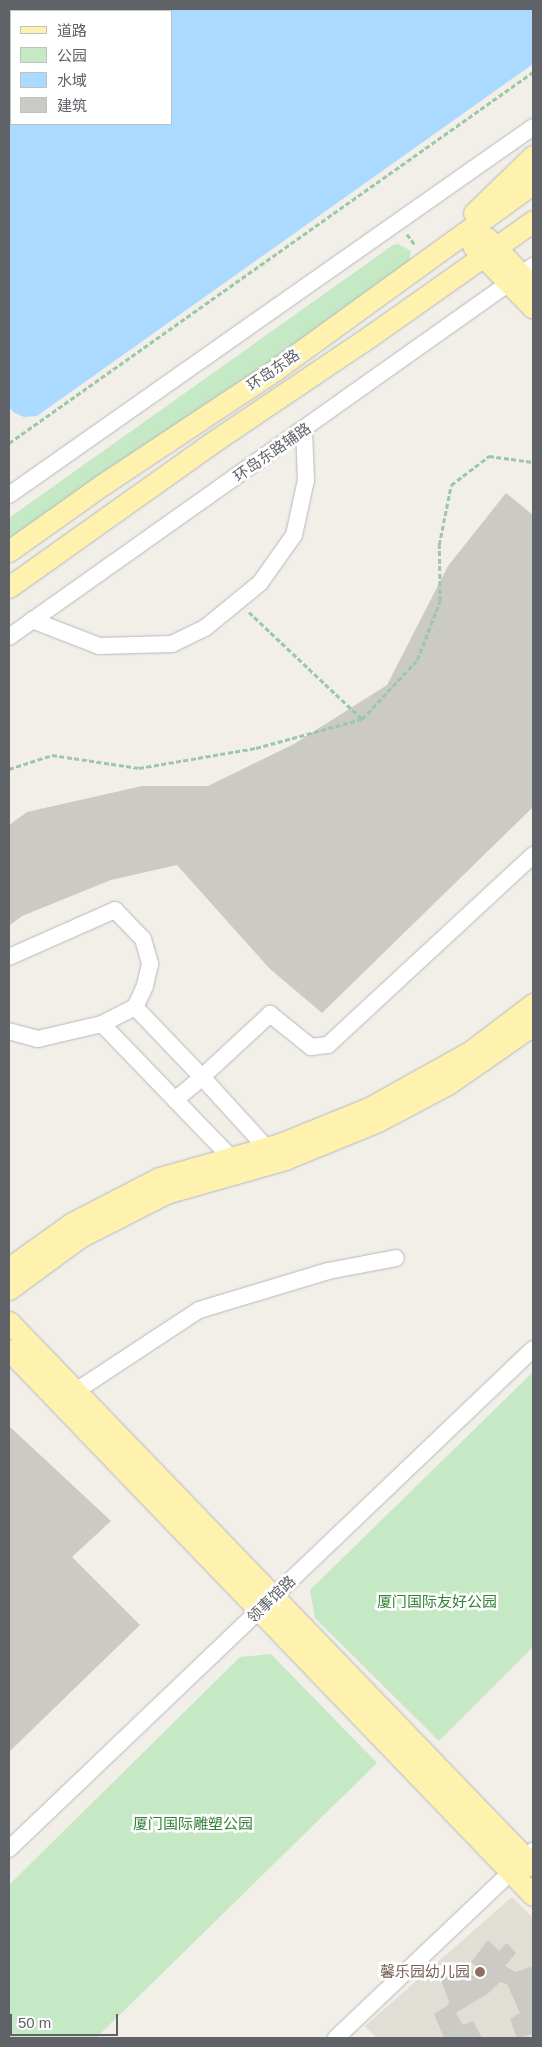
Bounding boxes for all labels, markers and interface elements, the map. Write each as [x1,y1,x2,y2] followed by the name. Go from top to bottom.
[10,10,172,125] legend
[57,22,87,39] text: 道路
[57,47,87,64] text: 公园
[57,72,87,89] text: 水域
[57,97,87,114] text: 建筑
[243,345,303,395] street label: 环岛东路
[230,419,314,485] street label: 环岛东路辅路
[243,1572,299,1626] street label: 领事馆路
[377,1593,497,1611] park label: 厦门国际友好公园
[133,1815,253,1833] park label: 厦门国际雕塑公园
[380,1963,470,1981] place label: 馨乐园幼儿园
[474,1966,486,1978] marker: 馨乐园幼儿园
[12,2004,120,2036] scale bar
[18,2014,51,2031] text: 50 m

